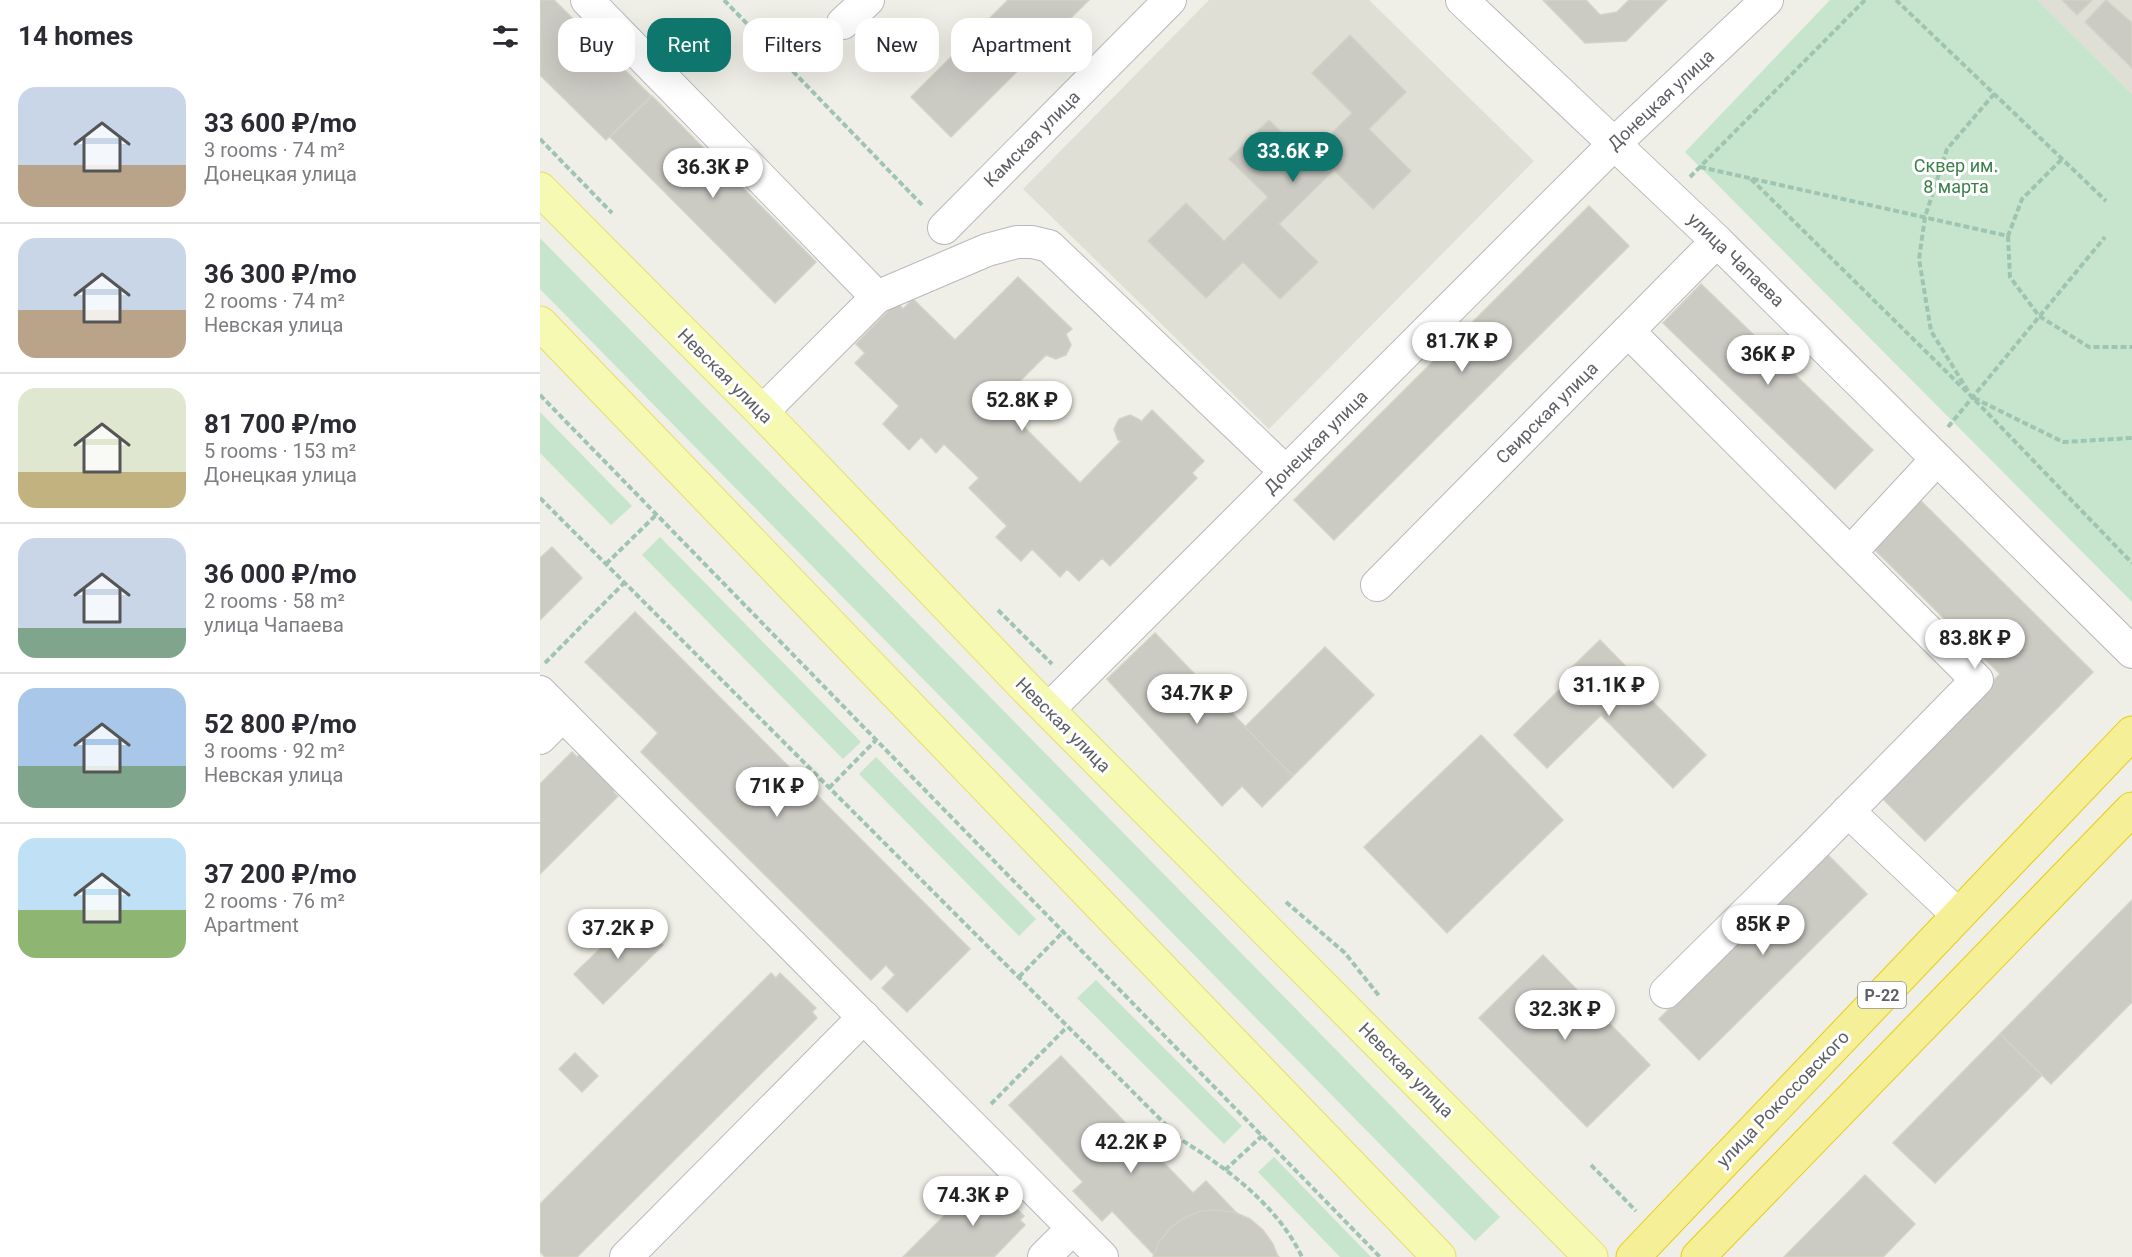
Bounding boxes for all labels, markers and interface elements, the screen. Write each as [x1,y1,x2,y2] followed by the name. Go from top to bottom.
[558,18,635,72] chip: Buy
[647,18,731,72] chip: Rent
[743,18,843,72] chip: Filters
[855,18,939,72] chip: New
[951,18,1092,72] chip: Apartment
[489,20,522,53] icon: filters
[18,21,133,51] text: 14 homes
[1603,45,1718,154] street label: Донецкая улица
[979,86,1084,191] street label: Камская улица
[204,108,357,138] text: 33 600 ₽/mo
[66,111,138,183] icon: home
[1238,132,1348,183] pin: 33.6K ₽
[204,138,345,162] text: 3 rooms · 74 m²
[1257,139,1329,163] text: 33.6K ₽
[658,148,768,199] pin: 36.3K ₽
[677,155,749,179] text: 36.3K ₽
[1914,155,1998,197] park label: Сквер им. 8 марта
[204,162,357,186] text: Донецкая улица
[1684,208,1789,311] street label: улица Чапаева
[204,259,357,289] text: 36 300 ₽/mo
[66,262,138,334] icon: home
[204,289,345,313] text: 2 rooms · 74 m²
[204,313,343,337] text: Невская улица
[1407,322,1517,373] pin: 81.7K ₽
[674,324,777,427] street label: Невская улица
[1426,329,1498,353] text: 81.7K ₽
[1726,335,1810,386] pin: 36K ₽
[1741,342,1795,366] text: 36K ₽
[1491,357,1602,468] street label: Свирская улица
[967,381,1077,432] pin: 52.8K ₽
[1260,386,1372,498] street label: Донецкая улица
[986,388,1058,412] text: 52.8K ₽
[204,409,357,439] text: 81 700 ₽/mo
[66,412,138,484] icon: home
[204,439,356,463] text: 5 rooms · 153 m²
[204,463,357,487] text: Донецкая улица
[204,559,357,589] text: 36 000 ₽/mo
[66,562,138,634] icon: home
[204,589,345,613] text: 2 rooms · 58 m²
[204,613,344,637] text: улица Чапаева
[1920,619,2030,670] pin: 83.8K ₽
[1939,626,2011,650] text: 83.8K ₽
[1554,666,1664,717] pin: 31.1K ₽
[1012,673,1115,776] street label: Невская улица
[1573,673,1645,697] text: 31.1K ₽
[1142,674,1252,725] pin: 34.7K ₽
[1161,681,1233,705] text: 34.7K ₽
[204,709,357,739] text: 52 800 ₽/mo
[66,712,138,784] icon: home
[204,739,345,763] text: 3 rooms · 92 m²
[204,763,343,787] text: Невская улица
[735,767,819,818] pin: 71K ₽
[750,774,804,798] text: 71K ₽
[204,859,357,889] text: 37 200 ₽/mo
[66,862,138,934] icon: home
[204,889,345,913] text: 2 rooms · 76 m²
[1721,905,1805,956] pin: 85K ₽
[563,909,673,960] pin: 37.2K ₽
[1736,912,1790,936] text: 85K ₽
[204,913,299,937] text: Apartment
[582,916,654,940] text: 37.2K ₽
[1858,982,1906,1008] road number: Р-22
[1510,990,1620,1041] pin: 32.3K ₽
[1529,997,1601,1021] text: 32.3K ₽
[1355,1018,1458,1121] street label: Невская улица
[1712,1026,1853,1171] street label: улица Рокоссовского
[1076,1123,1186,1174] pin: 42.2K ₽
[1095,1130,1167,1154] text: 42.2K ₽
[918,1176,1028,1227] pin: 74.3K ₽
[937,1183,1009,1207] text: 74.3K ₽

